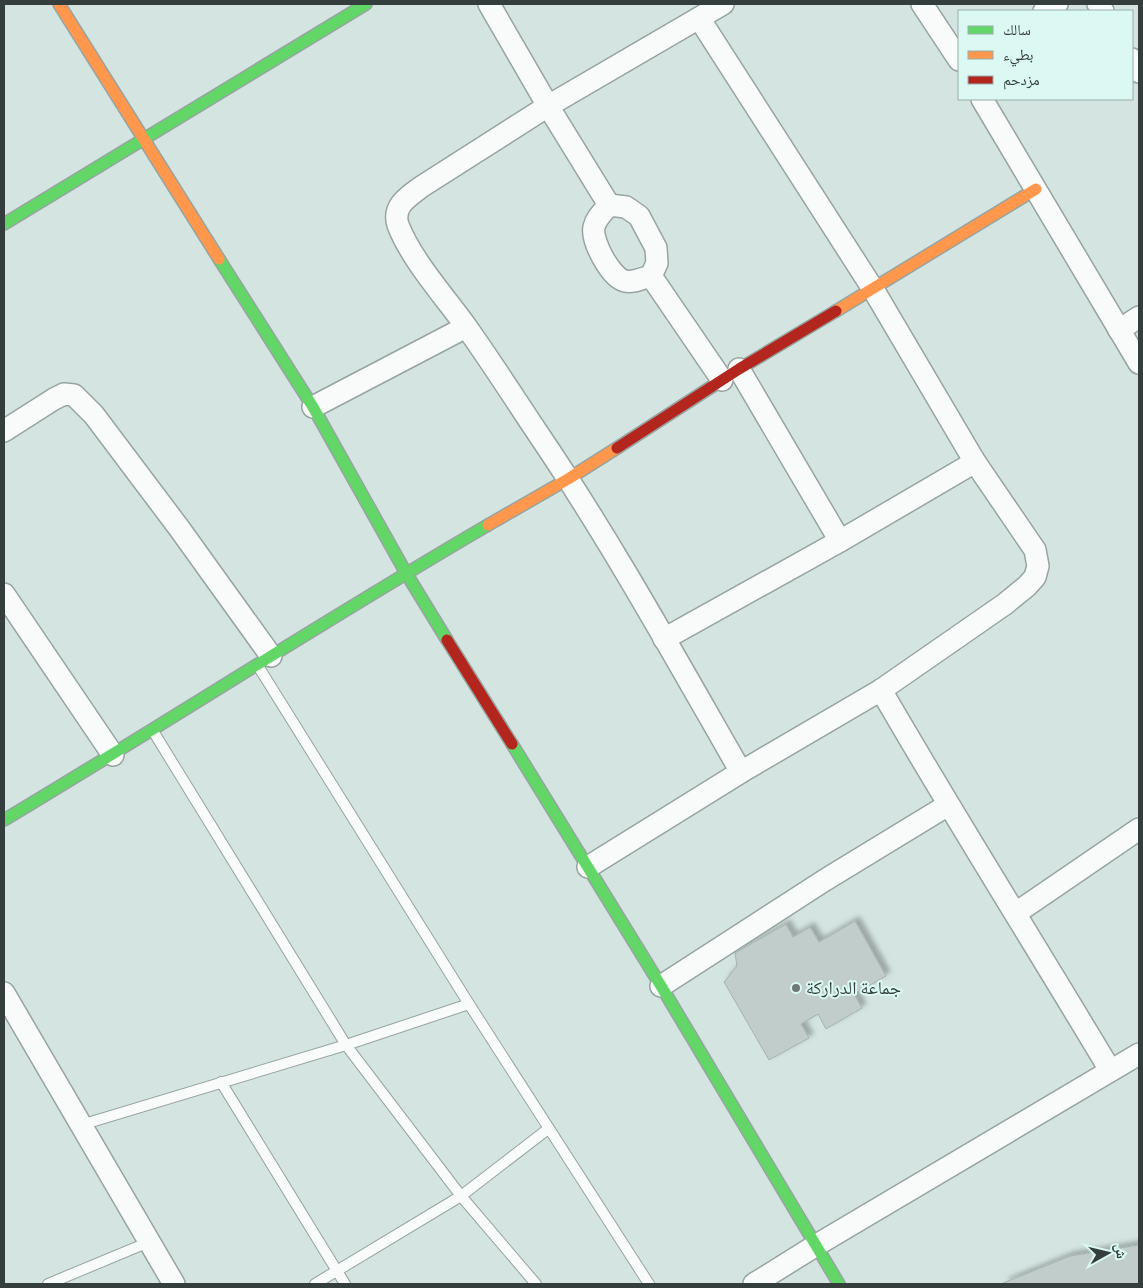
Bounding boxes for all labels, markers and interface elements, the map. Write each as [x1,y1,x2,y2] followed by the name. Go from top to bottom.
[958,10,1133,100] legend
[1003,19,1031,40] text: سالك
[1003,44,1033,67] text: بطيء
[1003,69,1040,90] text: مزدحم
[806,975,901,1000] place label: جماعة الدراركة
[790,982,802,994] marker: جماعة الدراركة
[1083,1228,1133,1278] north arrow
[1111,1243,1131,1260] text: ش

